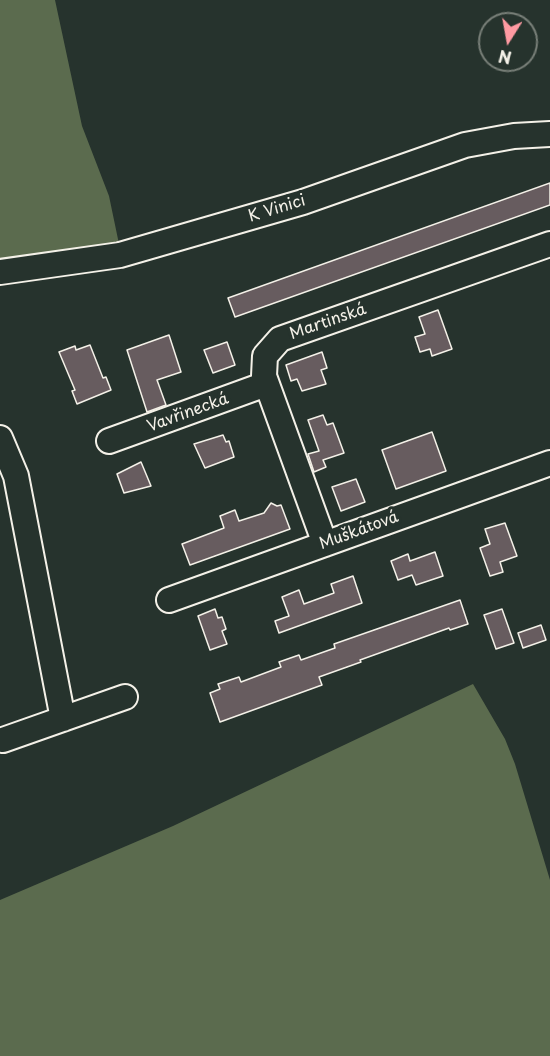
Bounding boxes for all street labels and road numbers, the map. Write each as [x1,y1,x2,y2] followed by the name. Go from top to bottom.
[246,191,308,227] street label: K Vinici
[287,300,369,344] street label: Martinská
[145,389,231,437] street label: Vavřinecká
[317,508,401,554] street label: Muškátová

